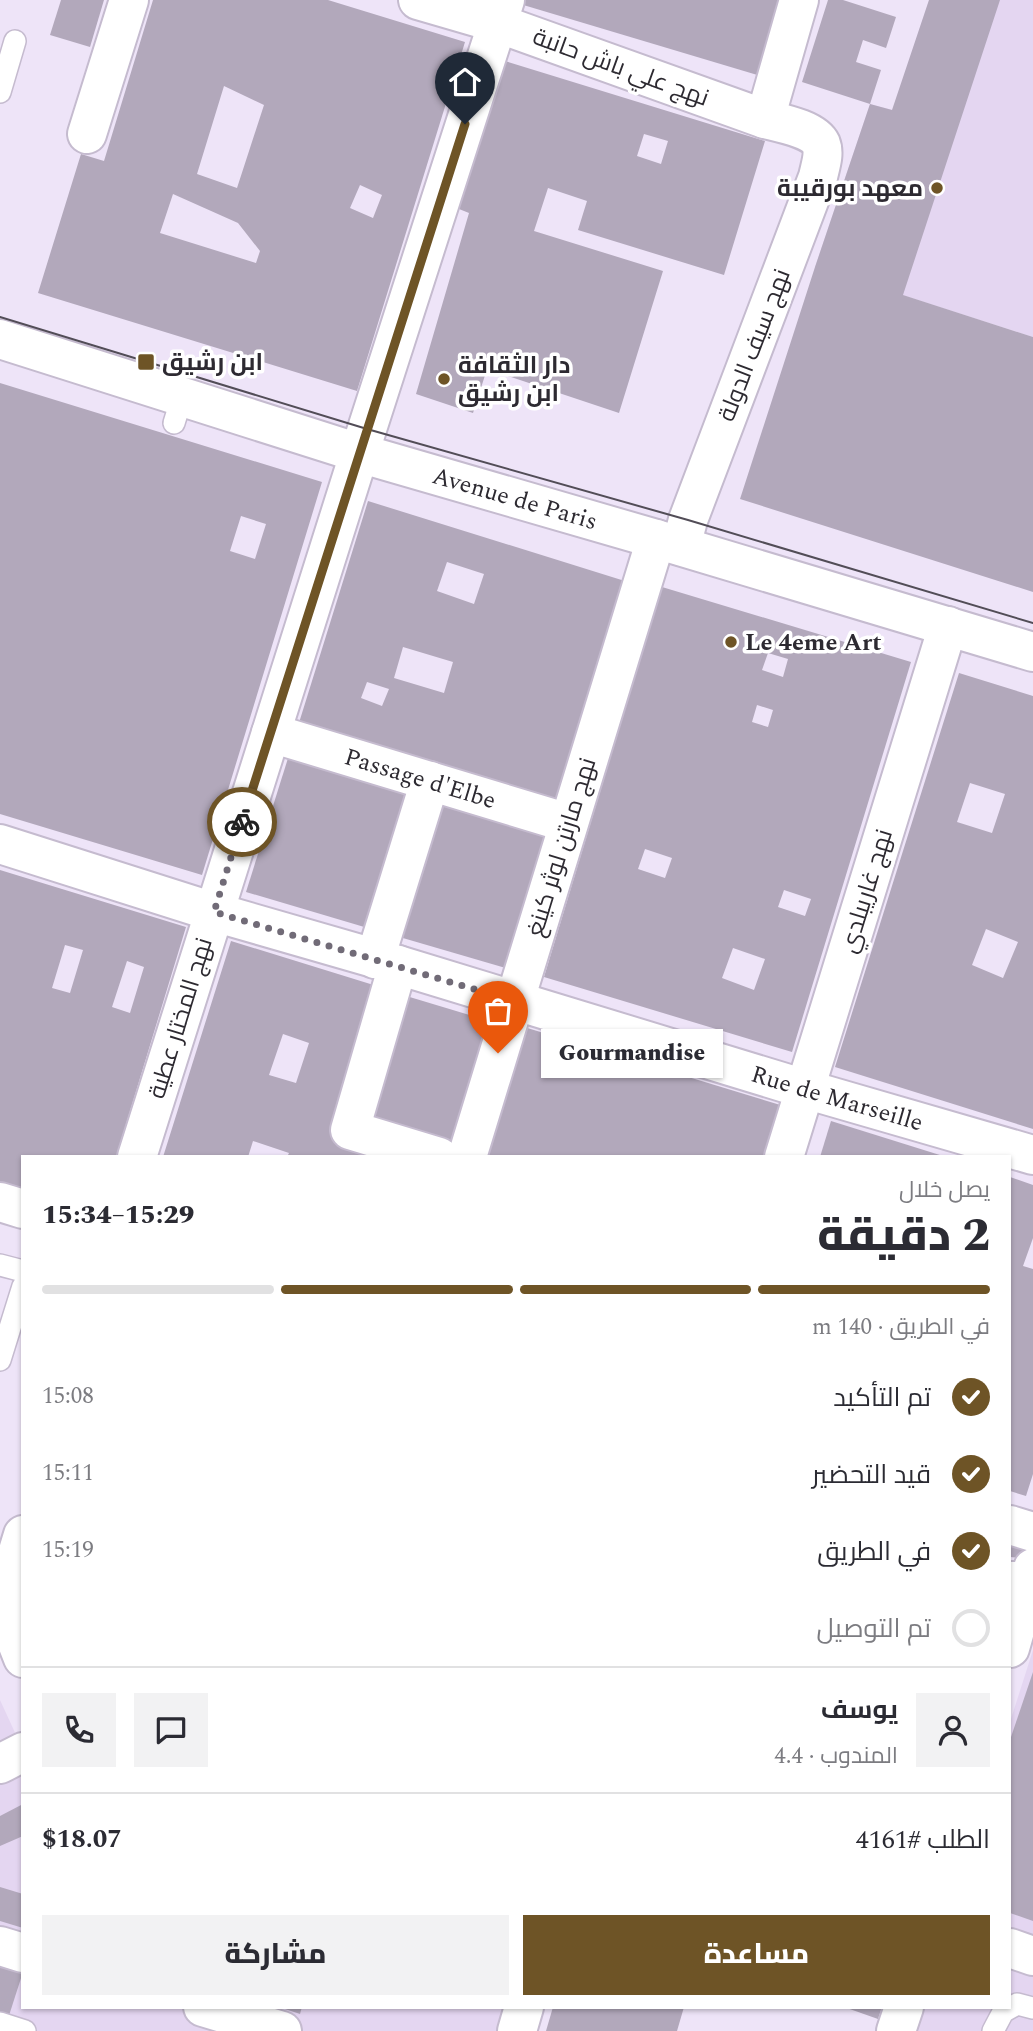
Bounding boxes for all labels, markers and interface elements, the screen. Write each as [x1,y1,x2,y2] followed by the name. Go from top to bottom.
[528,19,714,117] street label: نهج علي باش حانبة
[435,52,495,124] pin
[446,63,484,101] icon: home
[777,171,923,207] place label: معهد بورقيبة
[929,180,945,196] marker: معهد بورقيبة
[709,264,801,427] street label: نهج سيف الدولة
[162,345,263,381] place label: ابن رشيق
[458,348,570,412] place label: دار الثقافة ابن رشيق
[136,352,156,372] marker: ابن رشيق
[436,371,452,387] marker: دار الثقافة ابن رشيق
[428,458,601,540] street label: Avenue de Paris
[745,625,881,661] place label: Le 4eme Art
[723,634,739,650] marker: Le 4eme Art
[340,739,500,819] street label: Passage d'Elbe
[518,753,606,941] street label: نهج مارتن لوثر كينغ
[207,787,277,857] courier
[223,803,261,841] icon: bike
[831,825,903,958] street label: نهج غاريبلدي
[139,933,223,1103] street label: نهج المختار عطية
[468,981,528,1053] pin
[479,992,517,1030] icon: bag
[540,1028,722,1078] callout: Gourmandise
[559,1036,705,1071] text: Gourmandise
[747,1057,927,1141] street label: Rue de Marseille
[899,1173,990,1208] text: يصل خلال
[42,1195,194,1235] text: 15:29–15:34
[817,1201,990,1271] text: 2 دقيقة
[812,1310,990,1345] text: في الطريق · 140 m
[833,1378,931,1418] text: تم التأكيد
[952,1378,990,1416] icon: check
[42,1379,94,1414] text: 15:08
[812,1455,931,1495] text: قيد التحضير
[952,1455,990,1493] icon: check
[42,1456,94,1491] text: 15:11
[817,1532,931,1572] text: في الطريق
[952,1532,990,1570] icon: check
[42,1533,94,1568] text: 15:19
[816,1609,931,1649] text: تم التوصيل
[821,1690,898,1730] text: يوسف
[42,1693,116,1767] button: phone
[134,1693,208,1767] button: chat
[916,1693,990,1767] button: person
[774,1739,898,1774] text: المندوب · 4.4
[42,1819,122,1859] text: $18.07
[856,1820,990,1860] text: الطلب #4161
[42,1915,509,1995] button: مشاركة
[523,1915,990,1995] button: مساعدة

